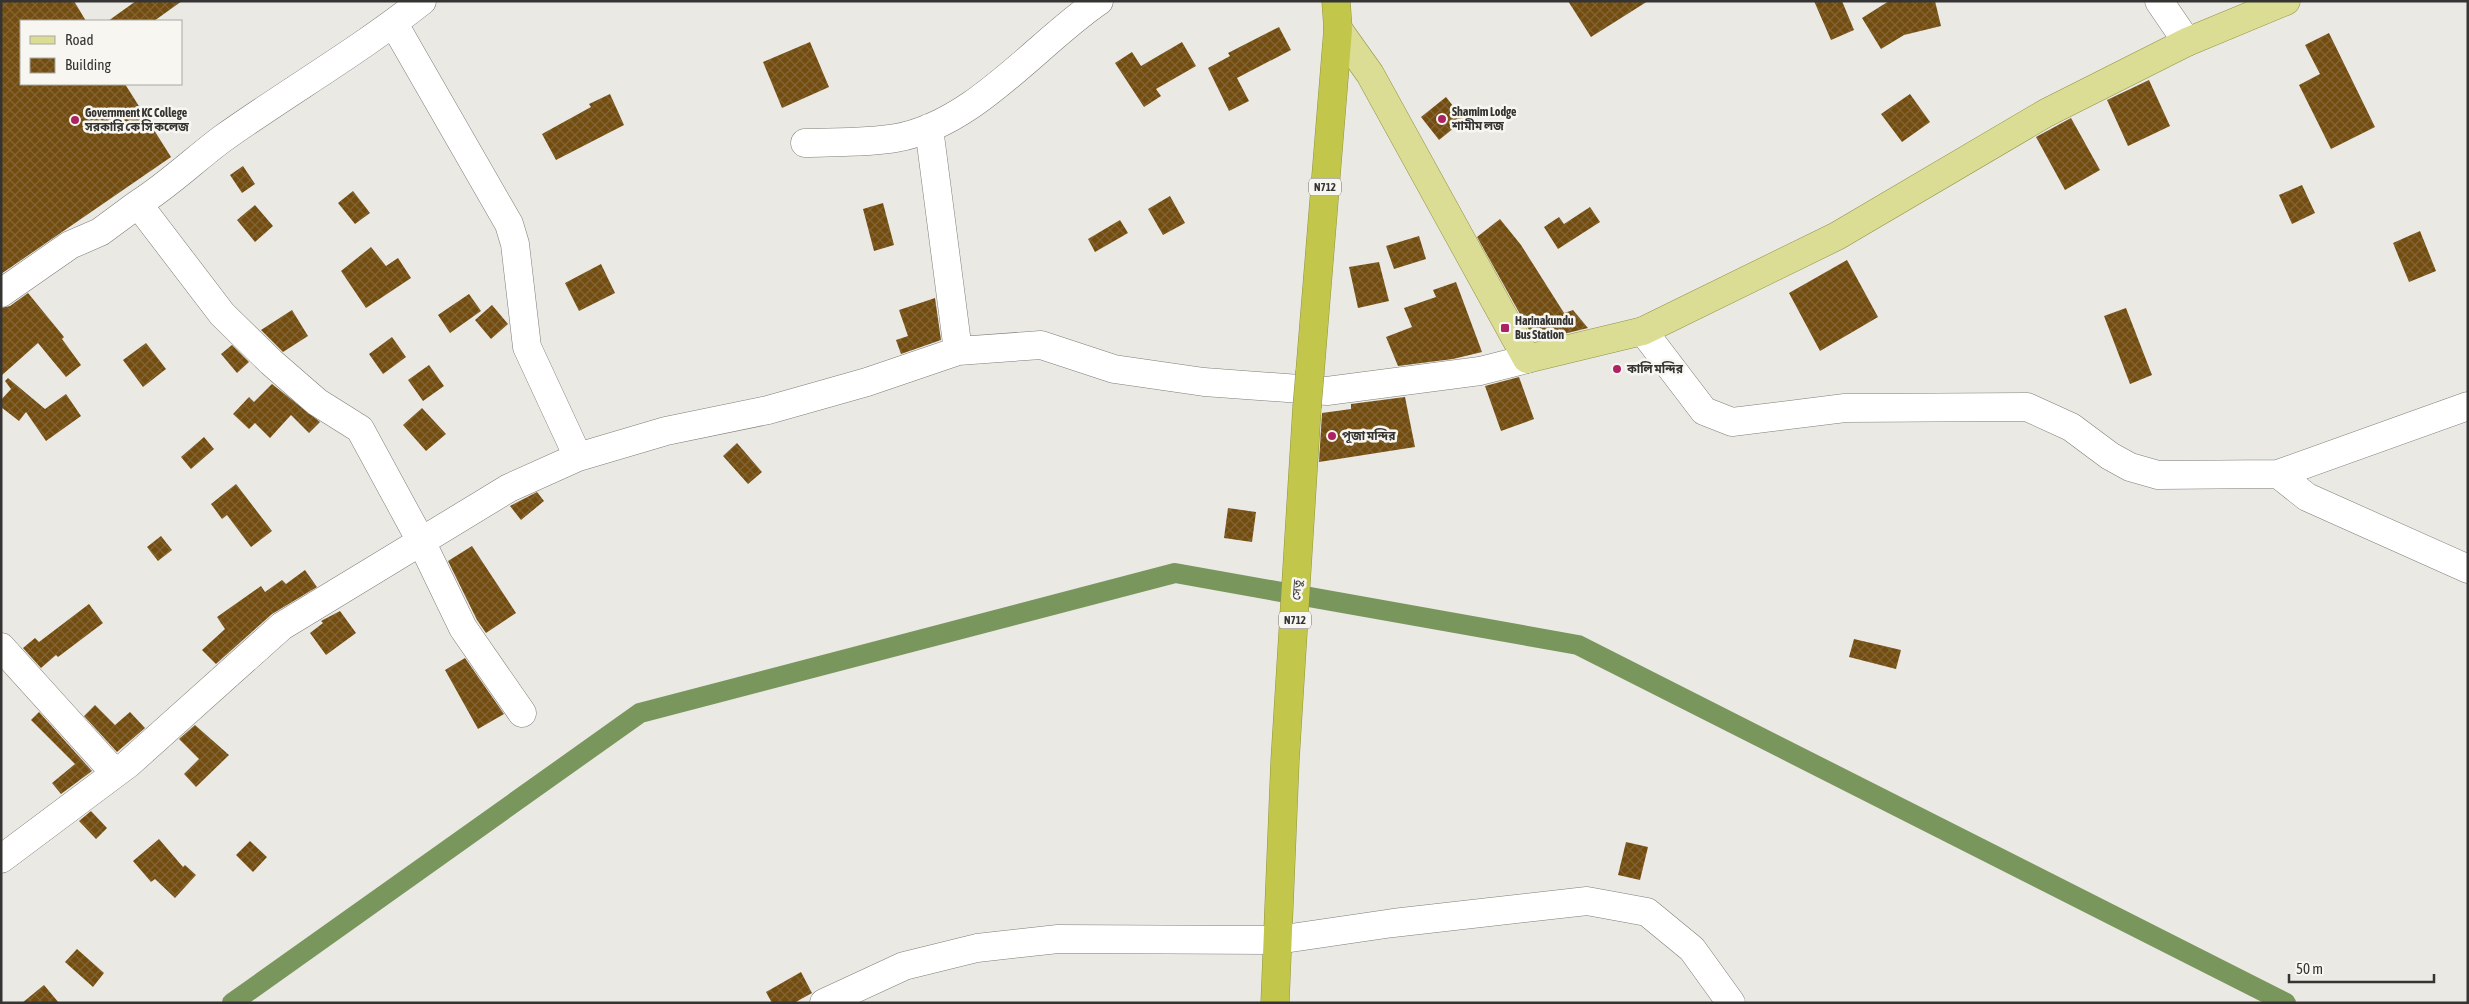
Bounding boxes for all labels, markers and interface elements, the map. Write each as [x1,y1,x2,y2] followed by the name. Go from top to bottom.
[20,20,182,85] legend
[65,31,94,48] text: Road
[65,56,111,73] text: Building
[1451,105,1517,133] place label: Shamim Lodge শামীম লজ
[84,106,189,134] place label: Government KC College সরকারি কে সি কলেজ
[1436,113,1448,125] marker: Shamim Lodge শামীম লজ
[69,114,81,126] marker: Government KC College সরকারি কে সি কলেজ
[1309,178,1341,196] road number: N712
[1515,314,1574,342] place label: Harinakundu Bus Station
[1499,322,1511,334] marker: Harinakundu Bus Station
[1626,361,1684,376] place label: কালি মন্দির
[1611,363,1623,375] marker: কালি মন্দির
[1342,428,1396,444] place label: পূজা মন্দির
[1326,430,1338,442] marker: পূজা মন্দির
[1289,579,1306,601] street label: সেতু
[1279,612,1311,628] road number: N712
[2289,952,2434,984] scale bar
[2296,960,2323,977] text: 50 m

